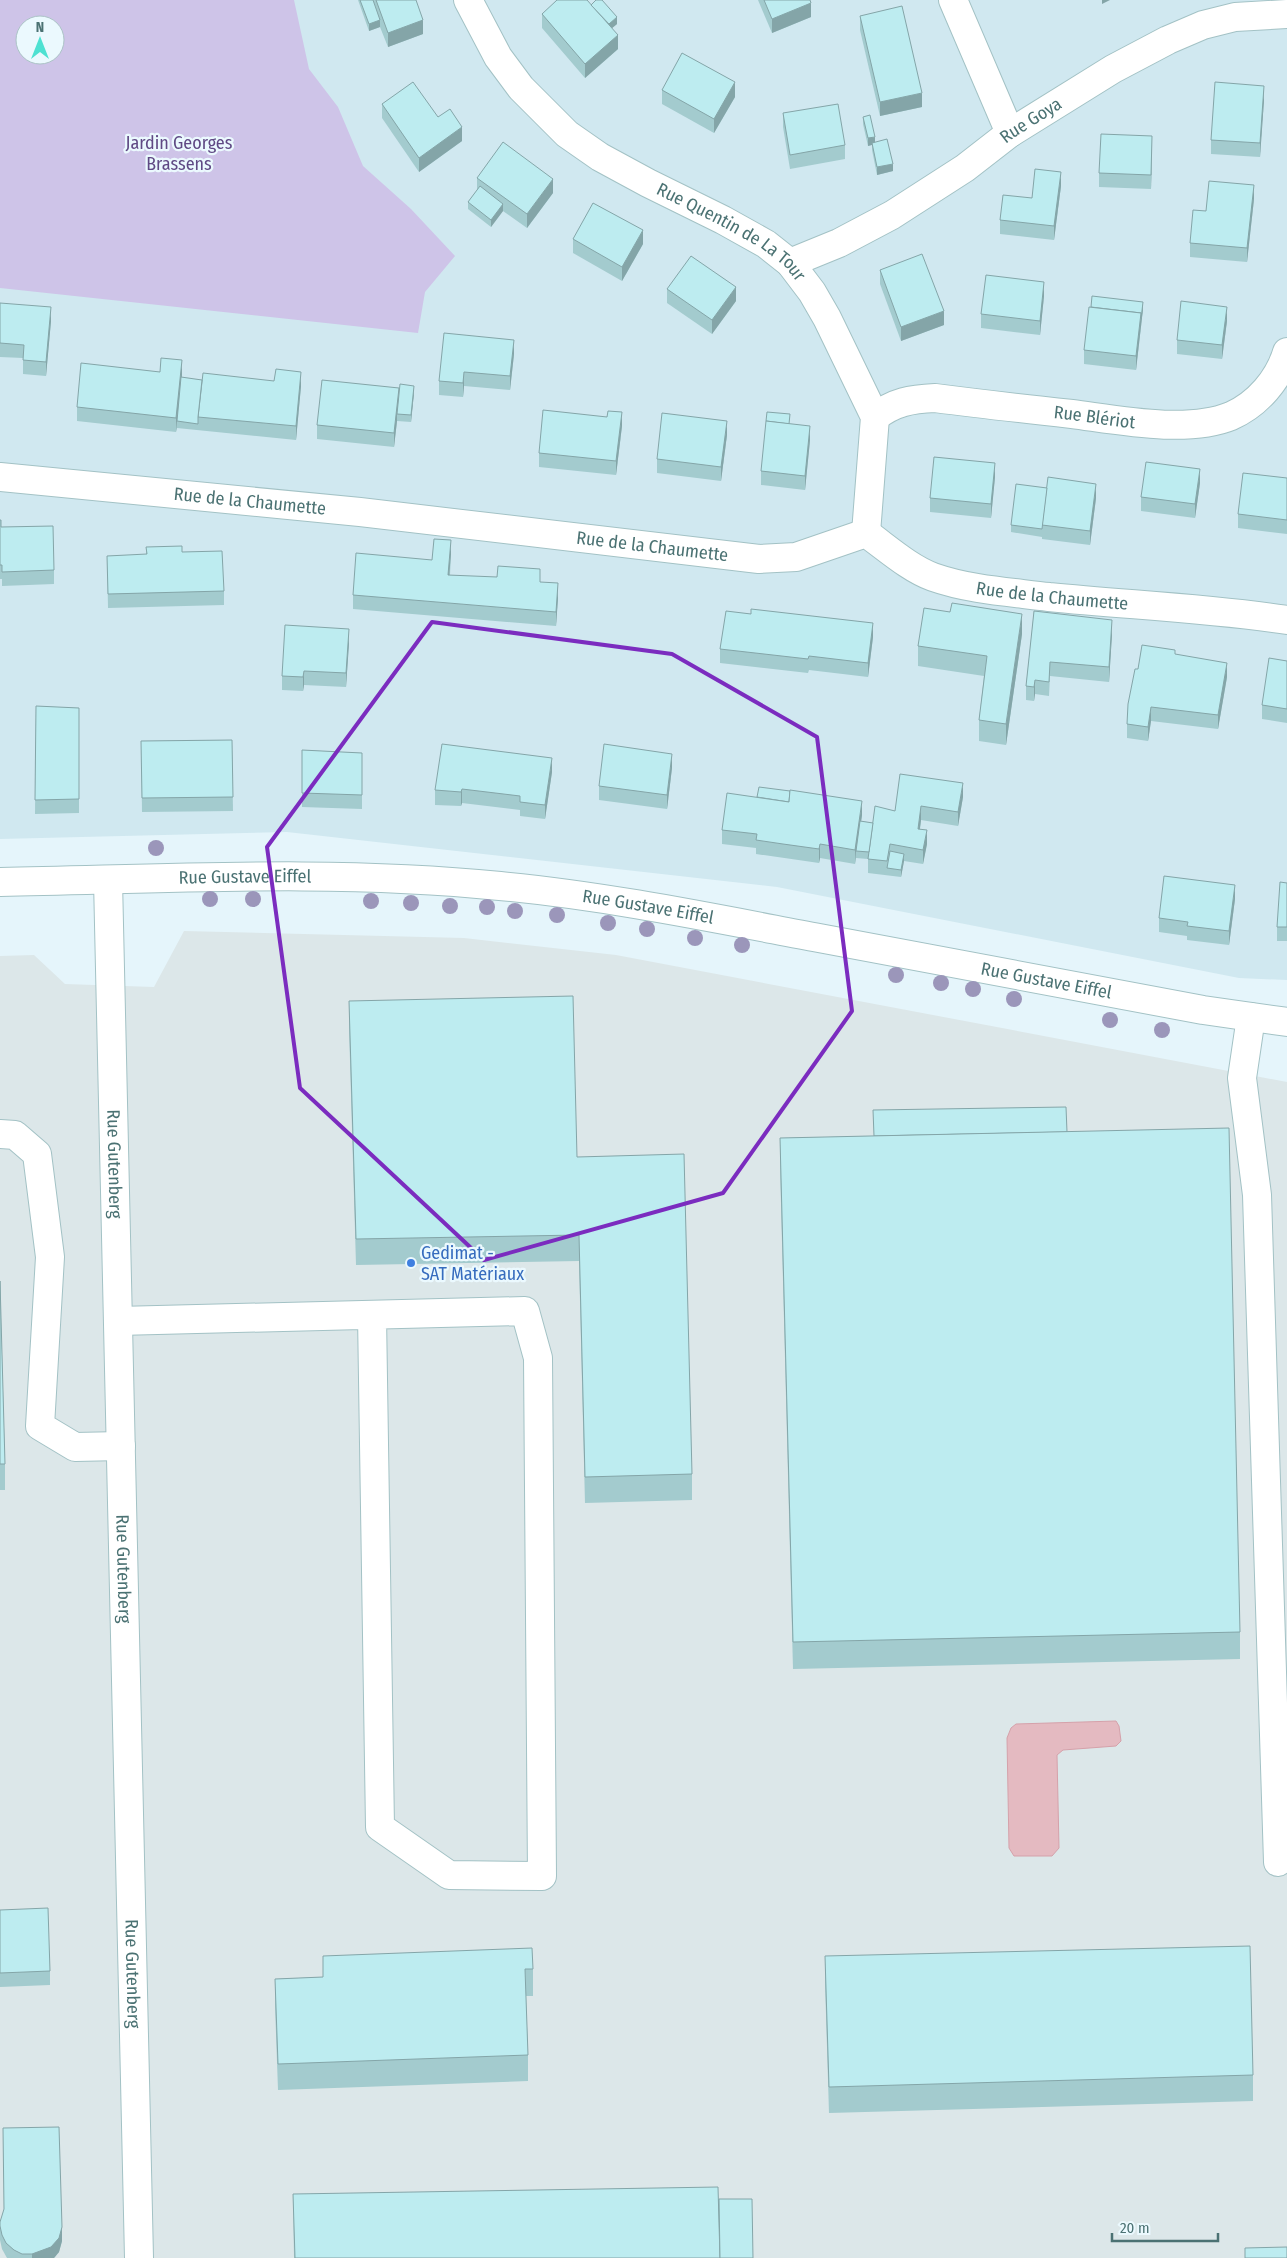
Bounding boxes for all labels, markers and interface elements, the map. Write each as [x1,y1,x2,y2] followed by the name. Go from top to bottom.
[15,15,65,65] north arrow
[36,19,44,36] text: N
[995,93,1066,148] street label: Rue Goya
[126,132,233,175] park label: Jardin Georges Brassens
[653,178,811,286] street label: Rue Quentin de La Tour
[1053,401,1137,433] street label: Rue Blériot
[173,483,327,520] street label: Rue de la Chaumette
[575,527,730,566] street label: Rue de la Chaumette
[975,577,1129,615] street label: Rue de la Chaumette
[178,865,312,889] street label: Rue Gustave Eiffel
[581,885,716,929] street label: Rue Gustave Eiffel
[979,958,1114,1004] street label: Rue Gustave Eiffel
[102,1109,127,1219] street label: Rue Gutenberg
[421,1242,524,1285] place label: Gedimat - SAT Matériaux
[405,1257,417,1269] marker: Gedimat - SAT Matériaux
[111,1514,136,1624] street label: Rue Gutenberg
[120,1919,145,2029] street label: Rue Gutenberg
[1112,2210,1218,2242] scale bar
[1120,2219,1150,2237] text: 20 m

